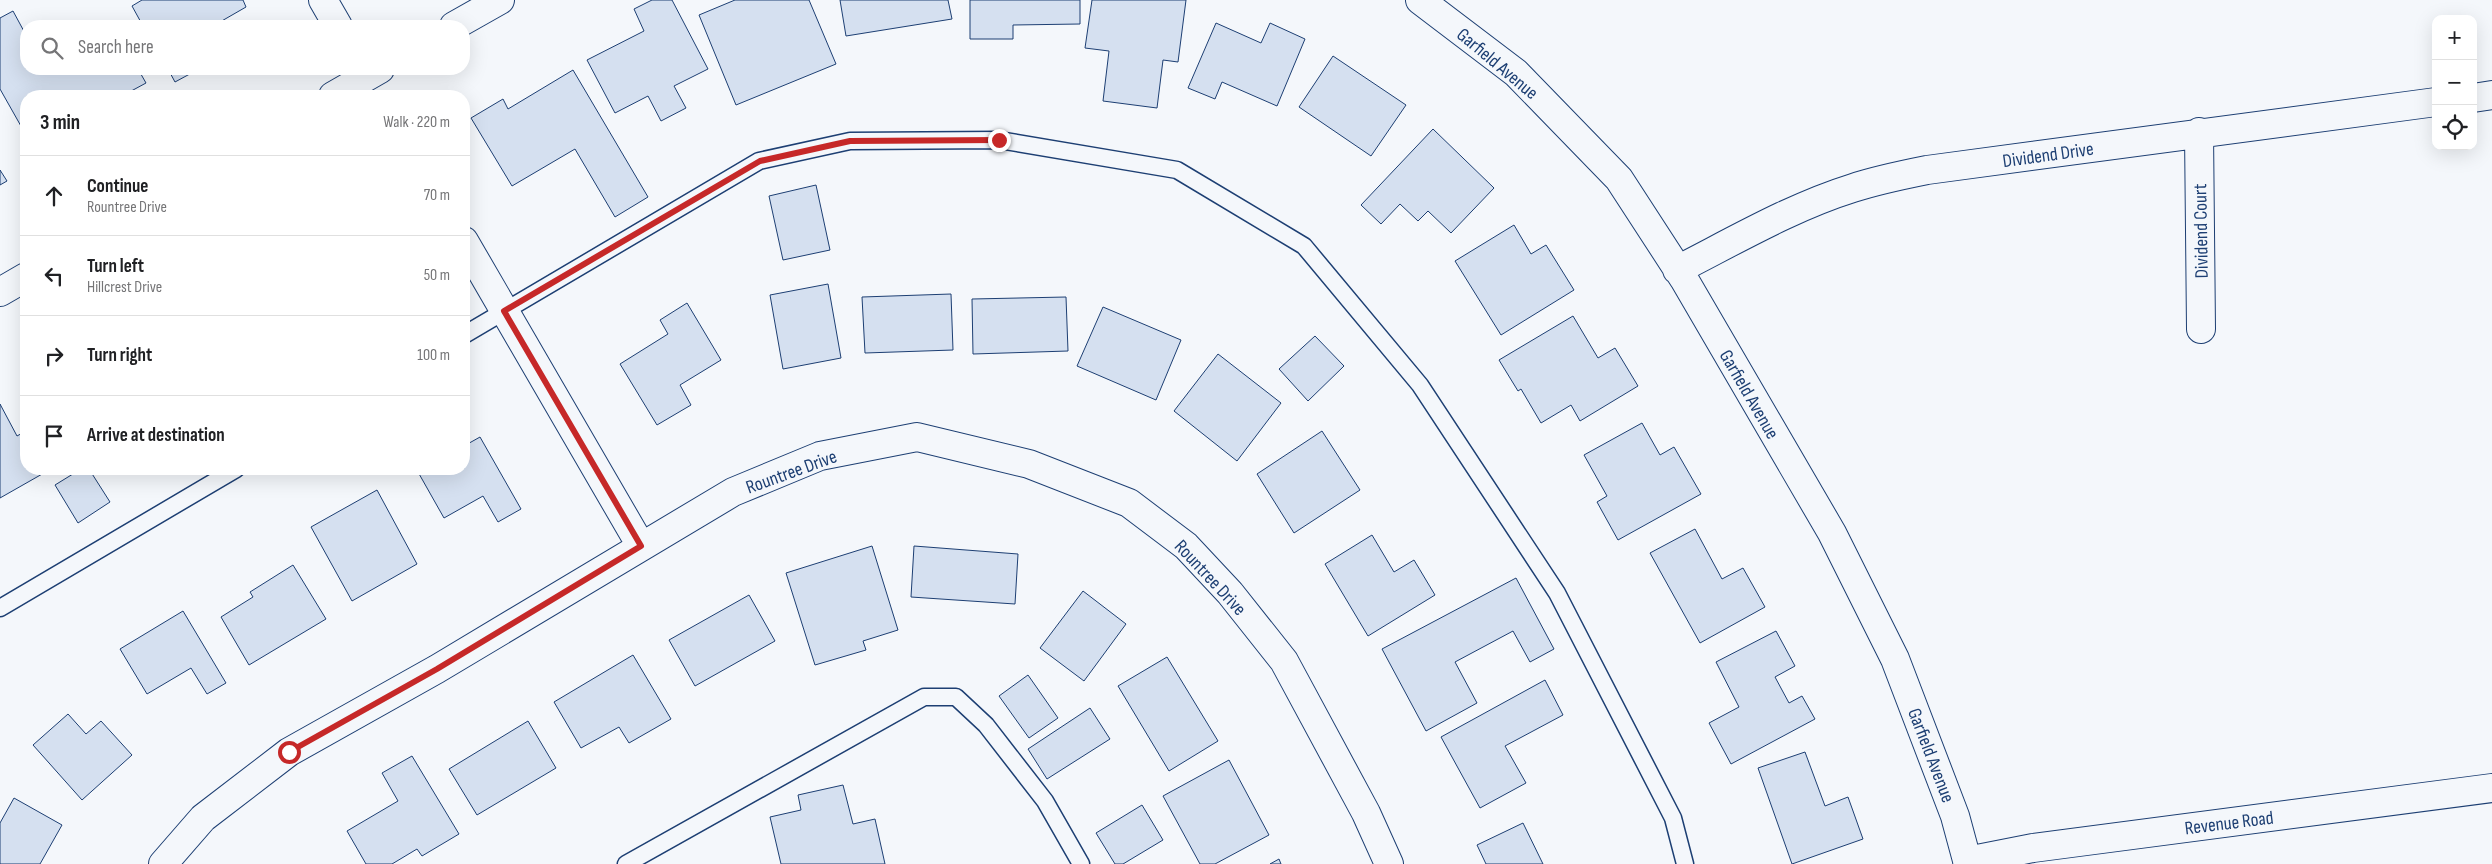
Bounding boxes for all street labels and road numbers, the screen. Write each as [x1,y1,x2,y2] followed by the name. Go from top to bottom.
[1452,23,1542,105] street label: Garfield Avenue
[2001,138,2095,173] street label: Dividend Drive
[2189,183,2214,279] street label: Dividend Court
[1714,346,1783,443] street label: Garfield Avenue
[743,445,840,499] street label: Rountree Drive
[1169,535,1251,621] street label: Rountree Drive
[1902,705,1959,806] street label: Garfield Avenue
[2183,807,2275,840] street label: Revenue Road

